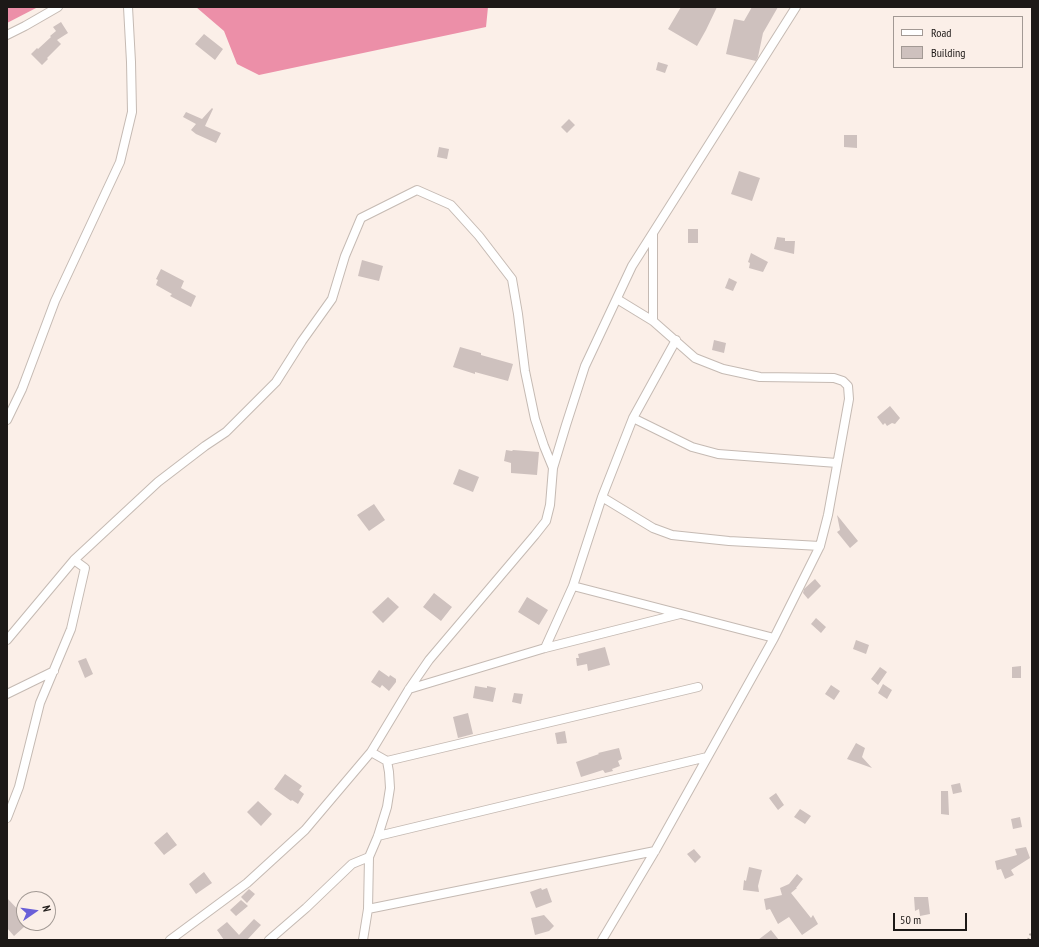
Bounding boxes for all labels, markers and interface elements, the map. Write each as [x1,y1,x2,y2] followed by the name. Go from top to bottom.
[893,16,1023,68] legend
[931,25,951,40] text: Road
[931,45,966,60] text: Building
[16,891,56,931] north arrow
[39,904,54,913] text: N
[895,905,969,931] scale bar
[900,912,921,927] text: 50 m

